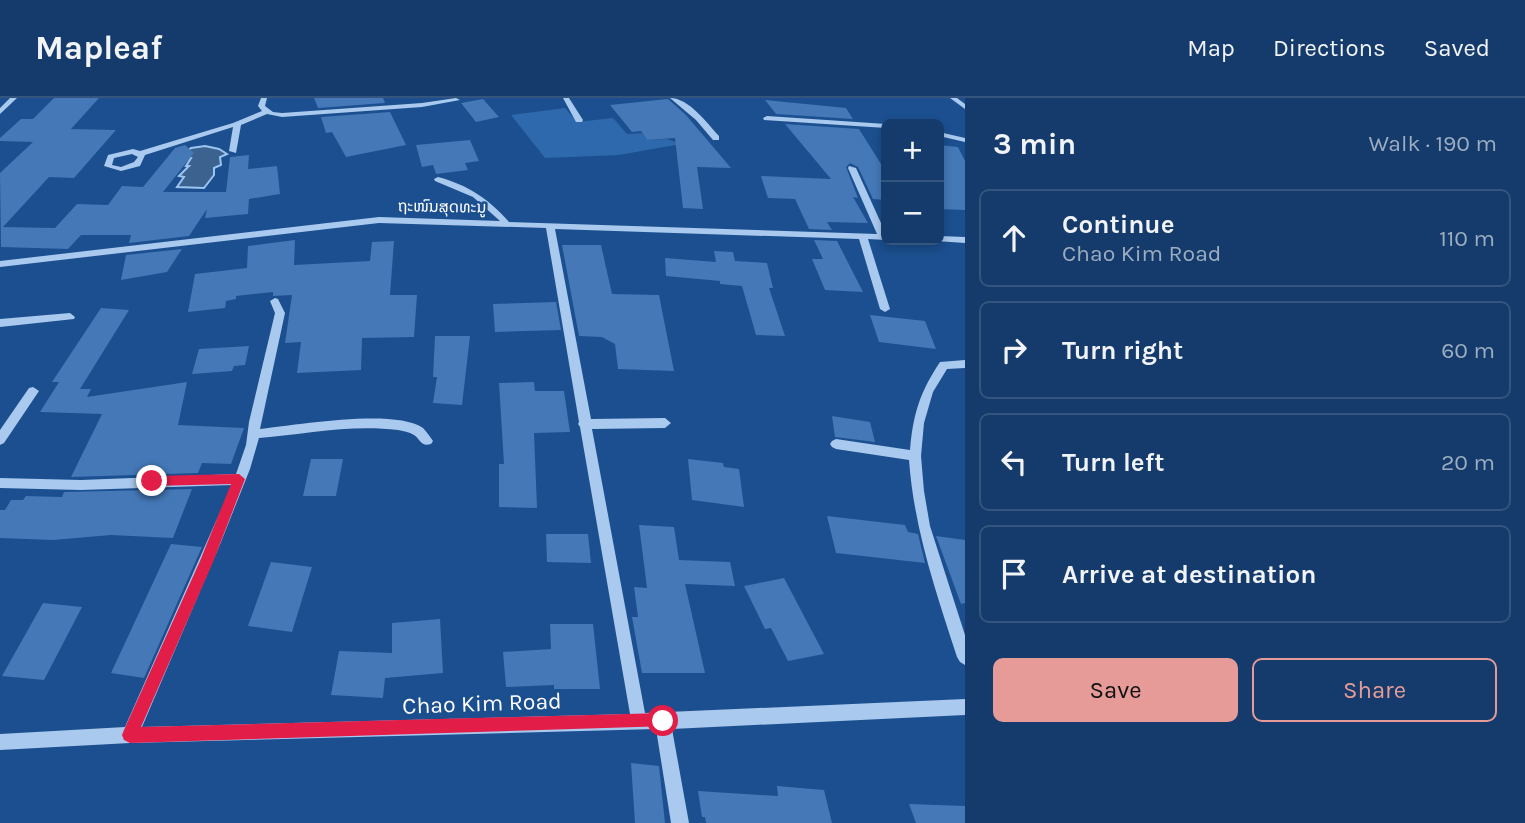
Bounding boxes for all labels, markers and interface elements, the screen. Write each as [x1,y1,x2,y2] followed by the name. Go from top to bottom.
[35,29,162,67] text: Mapleaf
[1187,34,1235,62] text: Map
[1273,34,1386,62] text: Directions
[1424,34,1490,62] text: Saved
[881,119,944,245] map controls
[881,119,944,182] button: +
[993,126,1076,162] text: 3 min
[1369,130,1497,157] text: Walk · 190 m
[881,182,944,245] button: −
[397,196,487,218] street label: ຖະໜົນສຸດທະນູ
[1062,209,1174,240] text: Continue
[995,219,1033,257] icon: ahead
[1439,225,1495,252] text: 110 m
[1062,240,1221,267] text: Chao Kim Road
[995,331,1033,369] icon: right
[1062,335,1183,366] text: Turn right
[1441,337,1495,364] text: 60 m
[995,443,1033,481] icon: left
[1062,447,1164,478] text: Turn left
[1441,449,1495,476] text: 20 m
[136,465,167,496] route end
[995,555,1033,593] icon: arrive
[1062,559,1316,590] text: Arrive at destination
[993,658,1238,722] button: Save
[1252,658,1497,722] button: Share
[402,687,562,720] street label: Chao Kim Road
[647,705,678,736] route start

